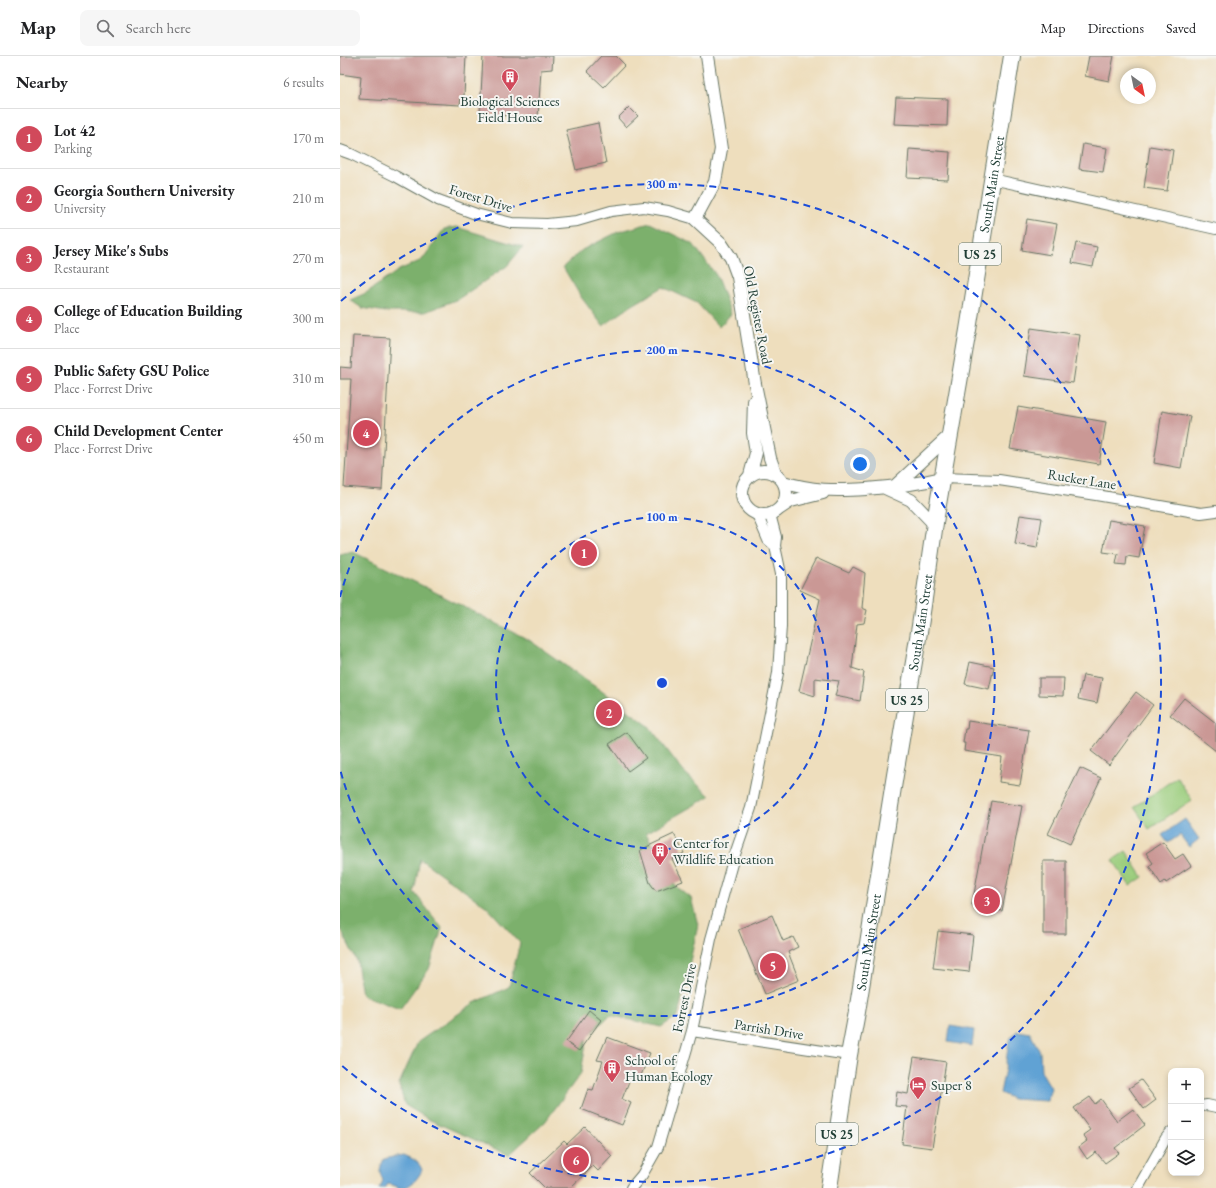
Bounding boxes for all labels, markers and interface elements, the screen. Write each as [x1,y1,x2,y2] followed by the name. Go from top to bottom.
[80,10,360,46] search box
[20,15,56,40] text: Map
[94,17,116,39] icon: search
[126,18,191,37] text: Search here
[1040,19,1066,37] text: Map
[1088,19,1144,37] text: Directions
[1166,19,1196,37] text: Saved
[500,67,520,92] building icon: Biological Sciences Field House
[1120,68,1156,104] north arrow
[16,71,68,93] text: Nearby
[283,74,324,91] text: 6 results
[460,92,560,126] place label: Biological Sciences Field House
[54,121,96,140] text: Lot 42
[26,130,32,147] text: 1
[293,130,324,147] text: 170 m
[975,134,1008,234] street label: South Main Street
[54,140,92,157] text: Parking
[646,176,678,192] text: 300 m
[447,180,515,216] street label: Forest Drive
[54,181,235,200] text: Georgia Southern University
[26,190,32,207] text: 2
[293,190,324,207] text: 210 m
[54,200,106,217] text: University
[54,241,168,260] text: Jersey Mike's Subs
[959,243,1001,265] road number: US 25
[26,250,32,267] text: 3
[293,250,324,267] text: 270 m
[54,260,109,277] text: Restaurant
[740,264,777,367] street label: Old Register Road
[54,301,242,320] text: College of Education Building
[26,310,32,327] text: 4
[293,310,324,327] text: 300 m
[54,320,80,337] text: Place
[646,342,678,358] text: 200 m
[54,361,209,380] text: Public Safety GSU Police
[26,370,32,387] text: 5
[293,370,324,387] text: 310 m
[54,380,153,397] text: Place · Forrest Drive
[353,418,379,448] pin: 4
[54,421,223,440] text: Child Development Center
[26,430,32,447] text: 6
[293,430,324,447] text: 450 m
[54,440,153,457] text: Place · Forrest Drive
[850,454,870,474] your location
[1046,465,1118,493] street label: Rucker Lane
[646,509,678,525] text: 100 m
[571,538,597,568] pin: 1
[904,572,937,672] street label: South Main Street
[655,676,669,690] centre of rings
[886,689,928,711] road number: US 25
[596,698,622,728] pin: 2
[673,834,774,868] place label: Center for Wildlife Education
[650,841,670,866] building icon: Center for Wildlife Education
[974,886,1000,916] pin: 3
[852,892,885,992] street label: South Main Street
[760,951,786,981] pin: 5
[668,961,700,1034] street label: Forrest Drive
[733,1015,805,1043] street label: Parrish Drive
[625,1051,713,1085] place label: School of Human Ecology
[602,1058,622,1083] building icon: School of Human Ecology
[1168,1068,1204,1176] map controls
[1168,1068,1204,1104] button: +
[908,1075,928,1100] hotel icon: Super 8
[931,1076,972,1094] place label: Super 8
[1168,1104,1204,1140] button: −
[816,1123,858,1145] road number: US 25
[1168,1140,1204,1176] button: layers
[563,1145,589,1175] pin: 6

